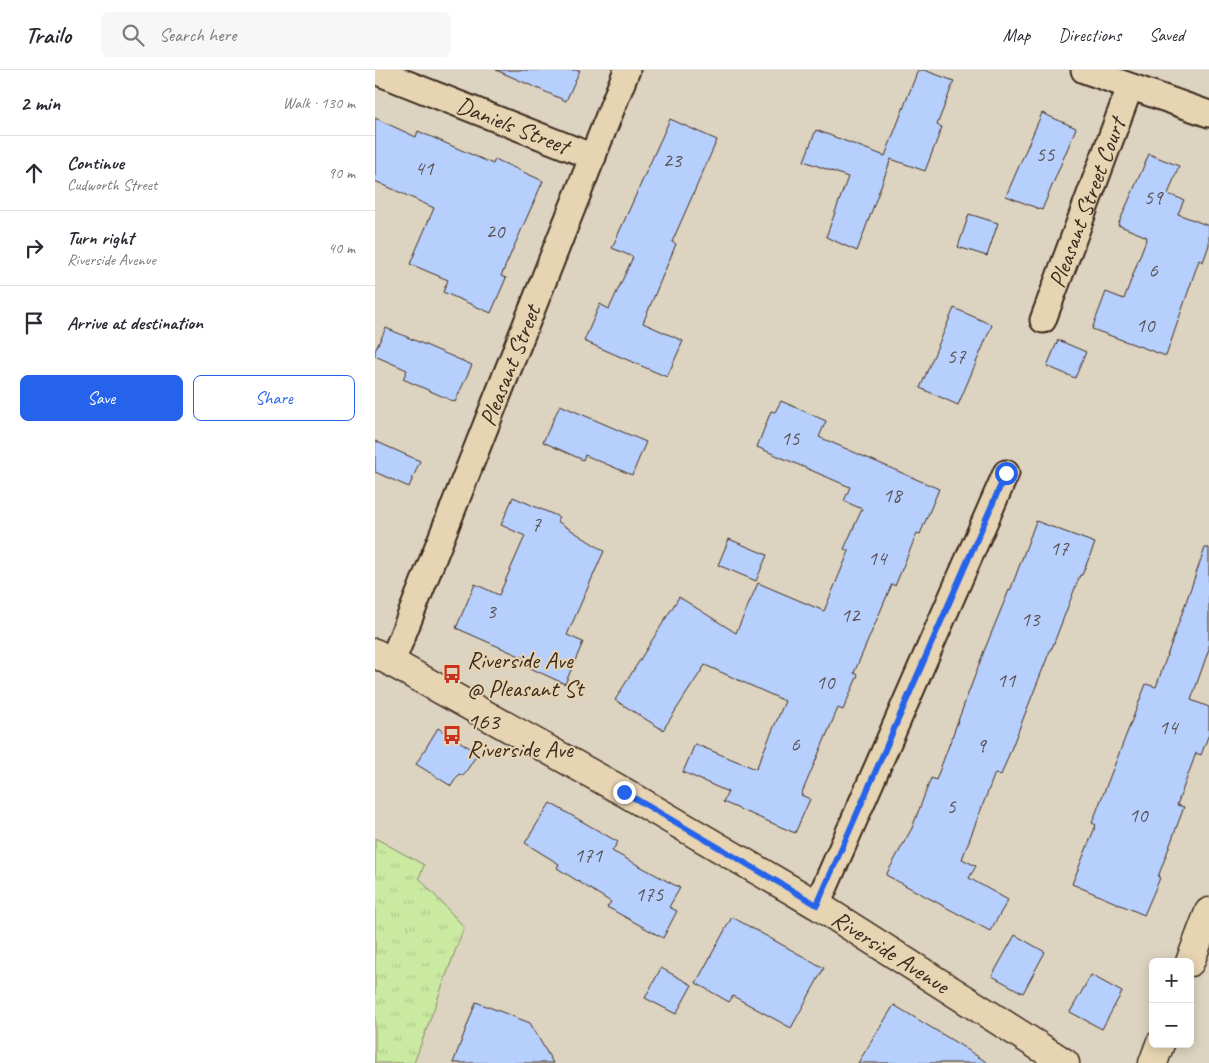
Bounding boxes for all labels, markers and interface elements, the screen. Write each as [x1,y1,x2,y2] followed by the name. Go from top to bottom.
[101,12,451,57] search box
[25,20,71,50] text: Trailo
[119,21,147,49] icon: search
[159,23,236,47] text: Search here
[1003,24,1030,46] text: Map
[1058,24,1121,46] text: Directions
[1149,24,1184,46] text: Saved
[20,90,60,116] text: 2 min
[452,90,576,162] street label: Daniels Street
[283,93,355,113] text: Walk · 130 m
[1041,111,1133,292] street label: Pleasant Street Court
[1036,141,1056,167] house number: 55
[663,147,683,173] house number: 23
[67,151,124,175] text: Continue
[415,155,435,181] house number: 41
[20,159,48,187] icon: ahead
[328,163,355,183] text: 90 m
[67,175,157,195] text: Cudworth Street
[1144,184,1164,210] house number: 59
[486,218,506,244] house number: 20
[67,226,134,250] text: Turn right
[20,234,48,262] icon: right
[328,238,355,258] text: 40 m
[67,250,156,270] text: Riverside Avenue
[1148,257,1158,283] house number: 6
[472,299,548,430] street label: Pleasant Street
[20,309,48,337] icon: arrive
[67,311,203,335] text: Arrive at destination
[1136,312,1156,338] house number: 10
[947,343,967,369] house number: 57
[20,375,183,421] button: Save
[193,375,355,421] button: Share
[781,425,801,451] house number: 15
[995,462,1018,485] route start
[883,482,904,508] house number: 18
[531,511,542,537] house number: 7
[1050,535,1070,561] house number: 17
[868,545,889,571] house number: 14
[486,598,497,624] house number: 3
[841,602,861,628] house number: 12
[1021,606,1041,632] house number: 13
[467,645,585,703] place label: Riverside Ave @ Pleasant St
[441,663,463,685] bus stop icon: Riverside Ave @ Pleasant St
[997,667,1017,693] house number: 11
[816,669,836,695] house number: 10
[467,706,575,764] place label: 163 Riverside Ave
[1159,714,1180,740] house number: 14
[441,724,463,746] bus stop icon: 163 Riverside Ave
[790,731,800,757] house number: 6
[976,732,987,758] house number: 9
[613,781,636,804] route end
[946,793,957,819] house number: 5
[1129,802,1149,828] house number: 10
[574,842,604,868] house number: 171
[635,881,665,907] house number: 175
[826,903,957,1001] street label: Riverside Avenue
[1149,958,1194,1048] map controls
[1149,958,1194,1003] button: +
[1149,1003,1194,1048] button: −

